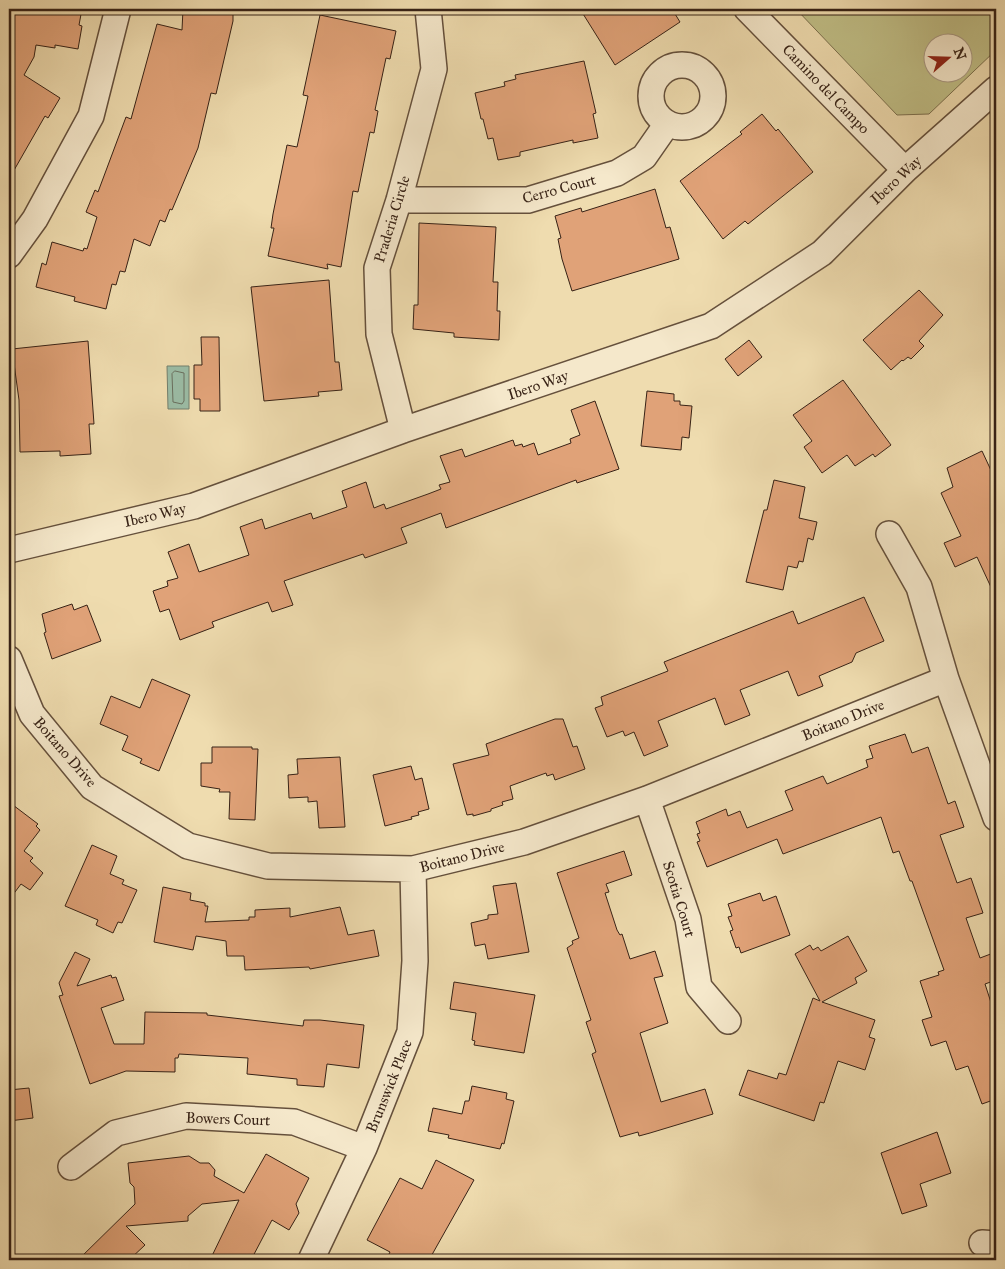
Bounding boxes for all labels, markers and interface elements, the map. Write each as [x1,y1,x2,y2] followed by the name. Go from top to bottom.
[922,32,972,82] north arrow
[779,40,874,138] street label: Camino del Campo
[950,45,970,62] text: N
[867,151,926,208] street label: Ibero Way
[520,170,598,207] street label: Cerro Court
[370,173,414,265] street label: Praderia Circle
[505,366,572,404] street label: Ibero Way
[122,499,189,531] street label: Ibero Way
[799,695,887,745] street label: Boitano Drive
[30,713,100,791] street label: Boitano Drive
[418,838,506,876] street label: Boitano Drive
[659,859,699,940] street label: Scotia Court
[362,1037,416,1135] street label: Brunswick Place
[185,1109,271,1129] street label: Bowers Court

